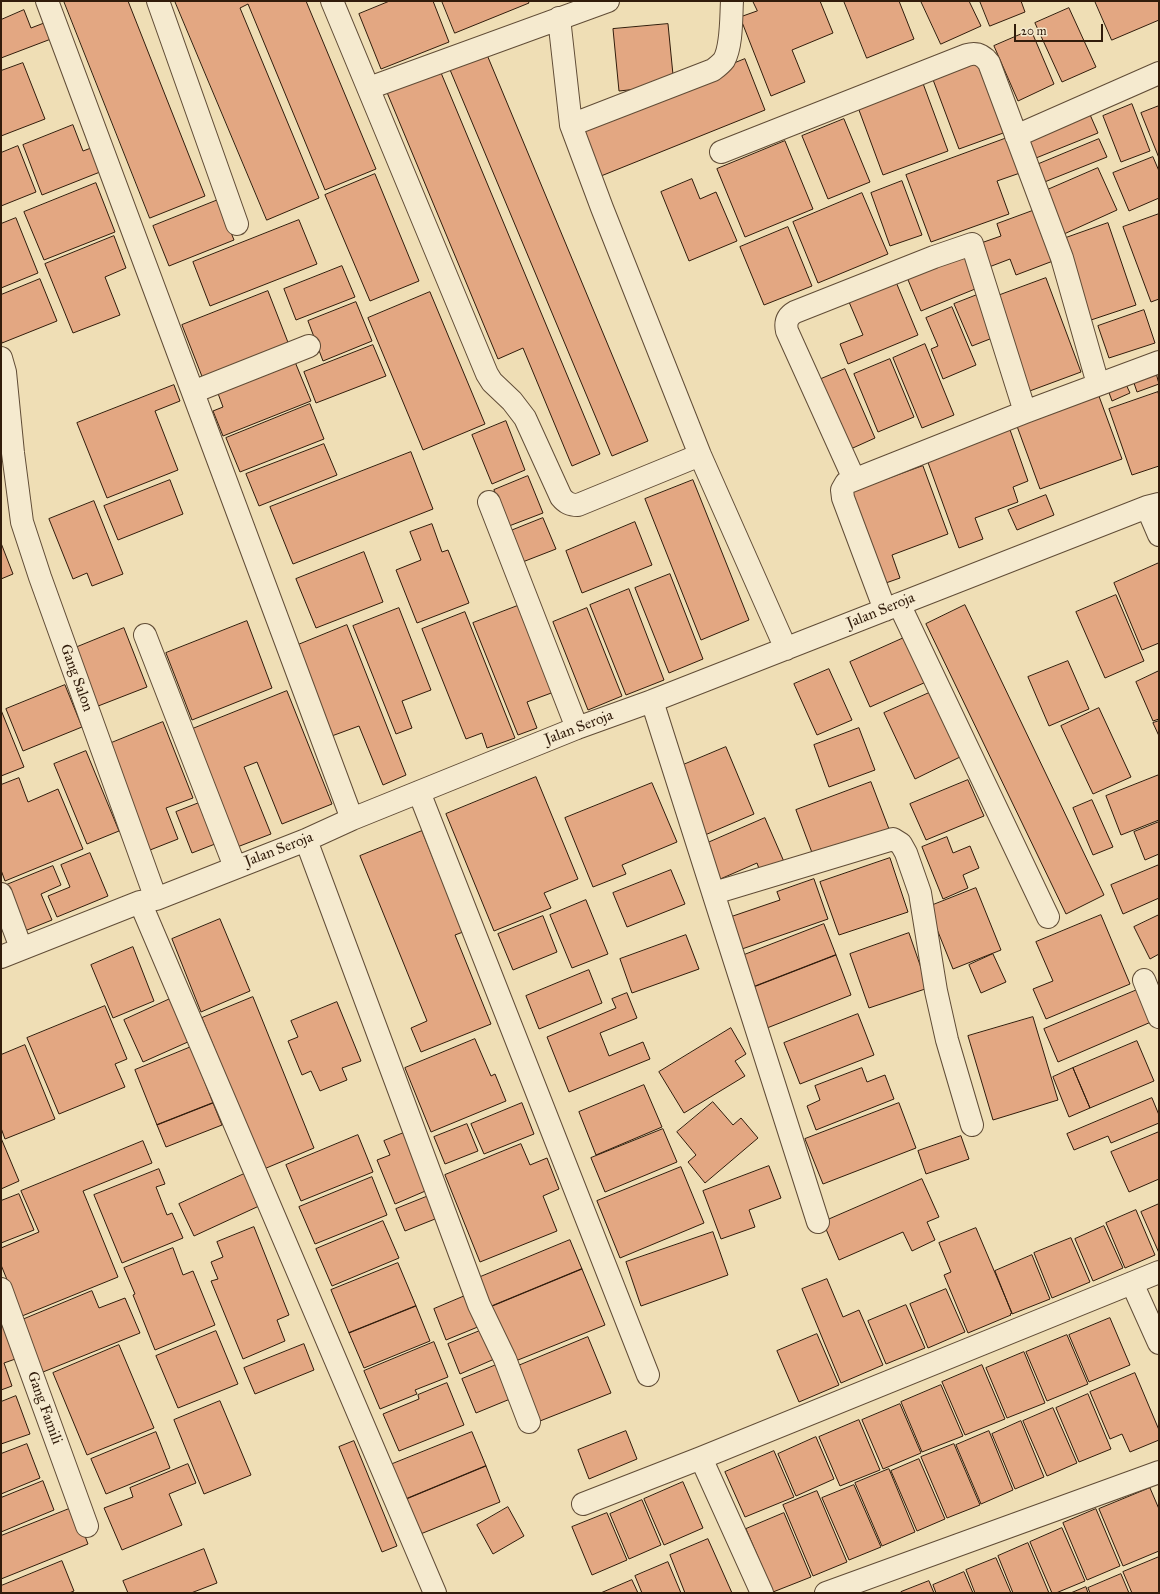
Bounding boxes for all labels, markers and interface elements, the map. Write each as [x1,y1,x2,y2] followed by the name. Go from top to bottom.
[1016,16,1105,42] scale bar
[1021,24,1047,38] text: 20 m
[844,589,918,633] street label: Jalan Seroja
[56,642,96,714] street label: Gang Salon
[542,707,616,749] street label: Jalan Seroja
[242,829,316,871] street label: Jalan Seroja
[22,1369,66,1447] street label: Gang Famili

